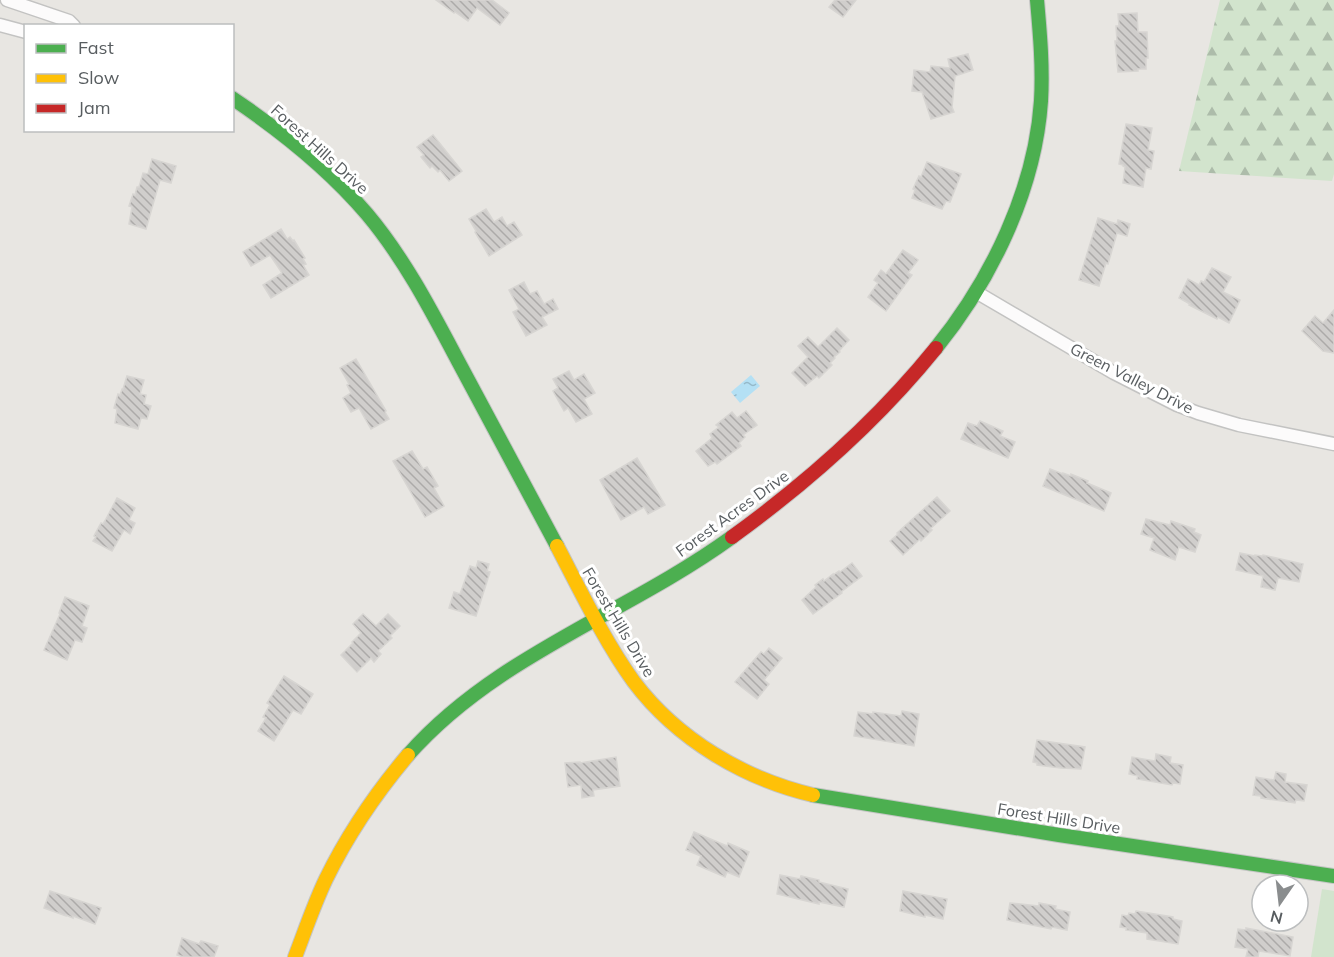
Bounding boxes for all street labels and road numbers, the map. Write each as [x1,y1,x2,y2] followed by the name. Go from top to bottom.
[267,100,373,198] street label: Forest Hills Drive
[1067,338,1197,418] street label: Green Valley Drive
[672,465,792,561] street label: Forest Acres Drive
[578,564,660,680] street label: Forest Hills Drive
[996,798,1122,838] street label: Forest Hills Drive

